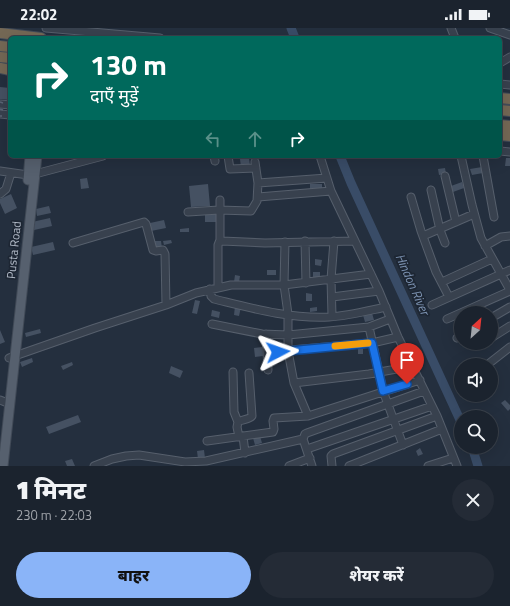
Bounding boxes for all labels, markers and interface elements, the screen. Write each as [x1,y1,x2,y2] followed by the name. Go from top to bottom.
[20,3,57,26] text: 22:02
[90,43,167,86] text: 130 m
[24,52,76,104] icon: right
[90,82,139,109] text: दाएँ मुड़ें
[202,128,224,150] icon: left
[244,128,266,150] icon: ahead
[286,128,308,150] icon: right
[1,220,26,280] street label: Pusta Road
[391,250,436,320] water label: Hindon River
[454,306,498,350] north arrow
[454,306,498,454] map controls
[257,331,299,373] position arrow
[390,343,424,384] pin
[396,349,418,371] icon: arrive
[454,358,498,402] button: sound
[454,410,498,454] button: search
[16,472,86,508] text: 1 मिनट
[452,479,494,521] button: close
[16,505,92,525] text: 230 m · 22:03
[16,552,251,598] button: बाहर
[259,552,494,598] button: शेयर करें

